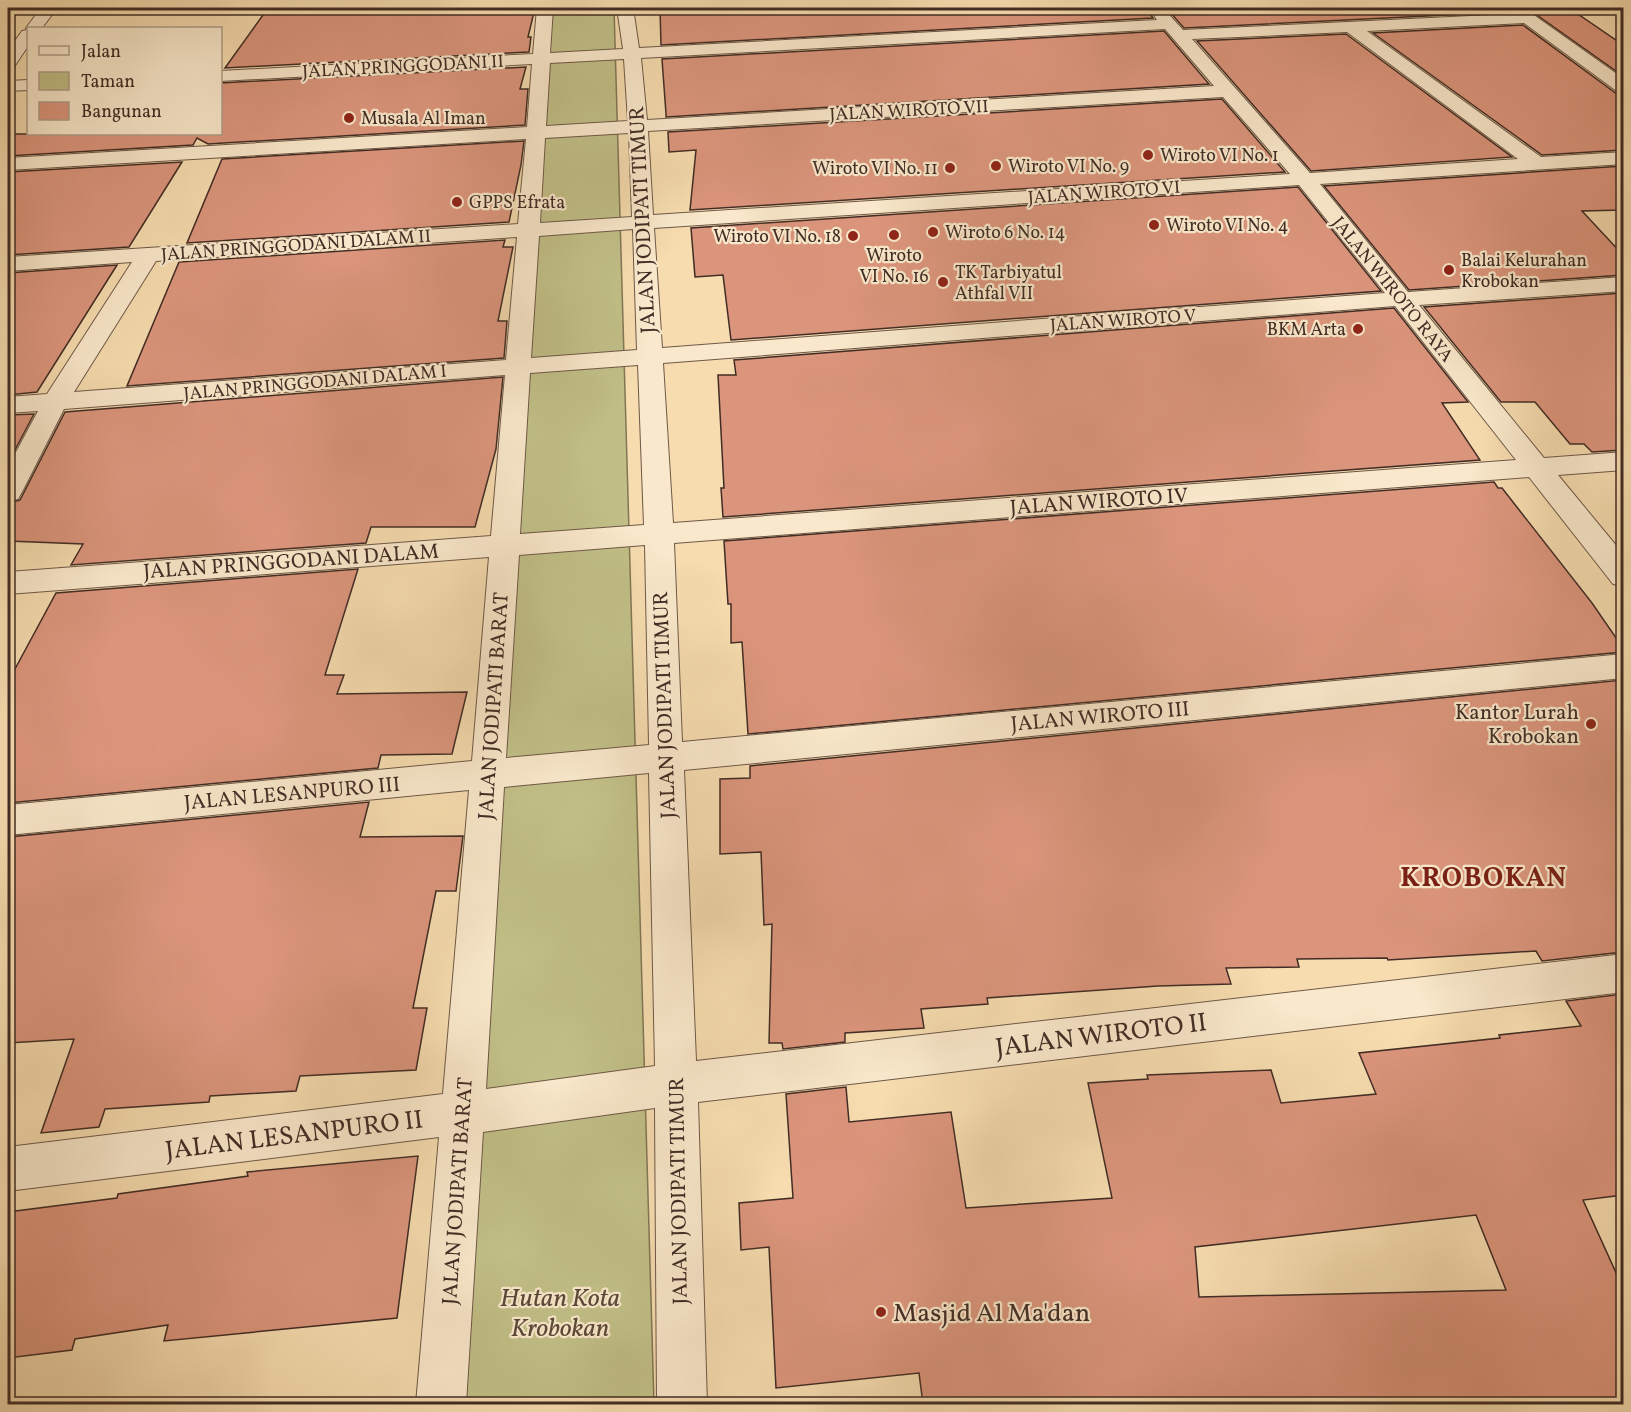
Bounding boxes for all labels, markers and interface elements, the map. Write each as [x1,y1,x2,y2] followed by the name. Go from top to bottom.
[27,27,222,135] legend
[81,40,121,65] text: Jalan
[302,50,504,85] street label: JALAN PRINGGODANI II
[81,70,135,95] text: Taman
[829,95,989,128] street label: JALAN WIROTO VII
[81,100,162,125] text: Bangunan
[623,106,664,334] street label: JALAN JODIPATI TIMUR
[361,107,486,132] place label: Musala Al Iman
[342,111,356,125] marker: Musala Al Iman
[1160,144,1279,169] place label: Wiroto VI No. 1
[1141,148,1155,162] marker: Wiroto VI No. 1
[1008,155,1129,180] place label: Wiroto VI No. 9
[812,157,938,182] place label: Wiroto VI No. 11
[989,159,1003,173] marker: Wiroto VI No. 9
[943,161,957,175] marker: Wiroto VI No. 11
[1027,176,1181,211] street label: JALAN WIROTO VI
[469,191,565,216] place label: GPPS Efrata
[450,195,464,209] marker: GPPS Efrata
[1325,212,1459,368] street label: JALAN WIROTO RAYA
[1166,214,1289,239] place label: Wiroto VI No. 4
[1147,218,1161,232] marker: Wiroto VI No. 4
[945,221,1065,246] place label: Wiroto 6 No. 14
[160,225,432,268] street label: JALAN PRINGGODANI DALAM II
[713,225,841,250] place label: Wiroto VI No. 18
[926,225,940,239] marker: Wiroto 6 No. 14
[887,228,901,242] marker: Wiroto VI No. 16
[846,229,860,243] marker: Wiroto VI No. 18
[859,244,929,290] place label: Wiroto VI No. 16
[1461,249,1587,295] place label: Balai Kelurahan Krobokan
[955,261,1062,307] place label: TK Tarbiyatul Athfal VII
[1442,263,1456,277] marker: Balai Kelurahan Krobokan
[936,275,950,289] marker: TK Tarbiyatul Athfal VII
[1049,304,1197,339] street label: JALAN WIROTO V
[1267,318,1346,343] place label: BKM Arta
[1351,322,1365,336] marker: BKM Arta
[183,360,448,407] street label: JALAN PRINGGODANI DALAM I
[1009,482,1189,523] street label: JALAN WIROTO IV
[142,538,440,587] street label: JALAN PRINGGODANI DALAM
[472,591,517,821] street label: JALAN JODIPATI BARAT
[647,591,684,819] street label: JALAN JODIPATI TIMUR
[1010,695,1191,740] street label: JALAN WIROTO III
[1455,699,1579,752] place label: Kantor Lurah Krobokan
[1584,717,1598,731] marker: Kantor Lurah Krobokan
[183,771,401,818] street label: JALAN LESANPURO III
[1400,860,1568,898] district label: KROBOKAN
[993,1005,1209,1067] street label: JALAN WIROTO II
[436,1076,481,1306] street label: JALAN JODIPATI BARAT
[663,1077,696,1305] street label: JALAN JODIPATI TIMUR
[163,1102,425,1170] street label: JALAN LESANPURO II
[500,1281,620,1347] park label: Hutan Kota Krobokan
[893,1296,1090,1332] place label: Masjid Al Ma'dan
[874,1305,888,1319] marker: Masjid Al Ma'dan

